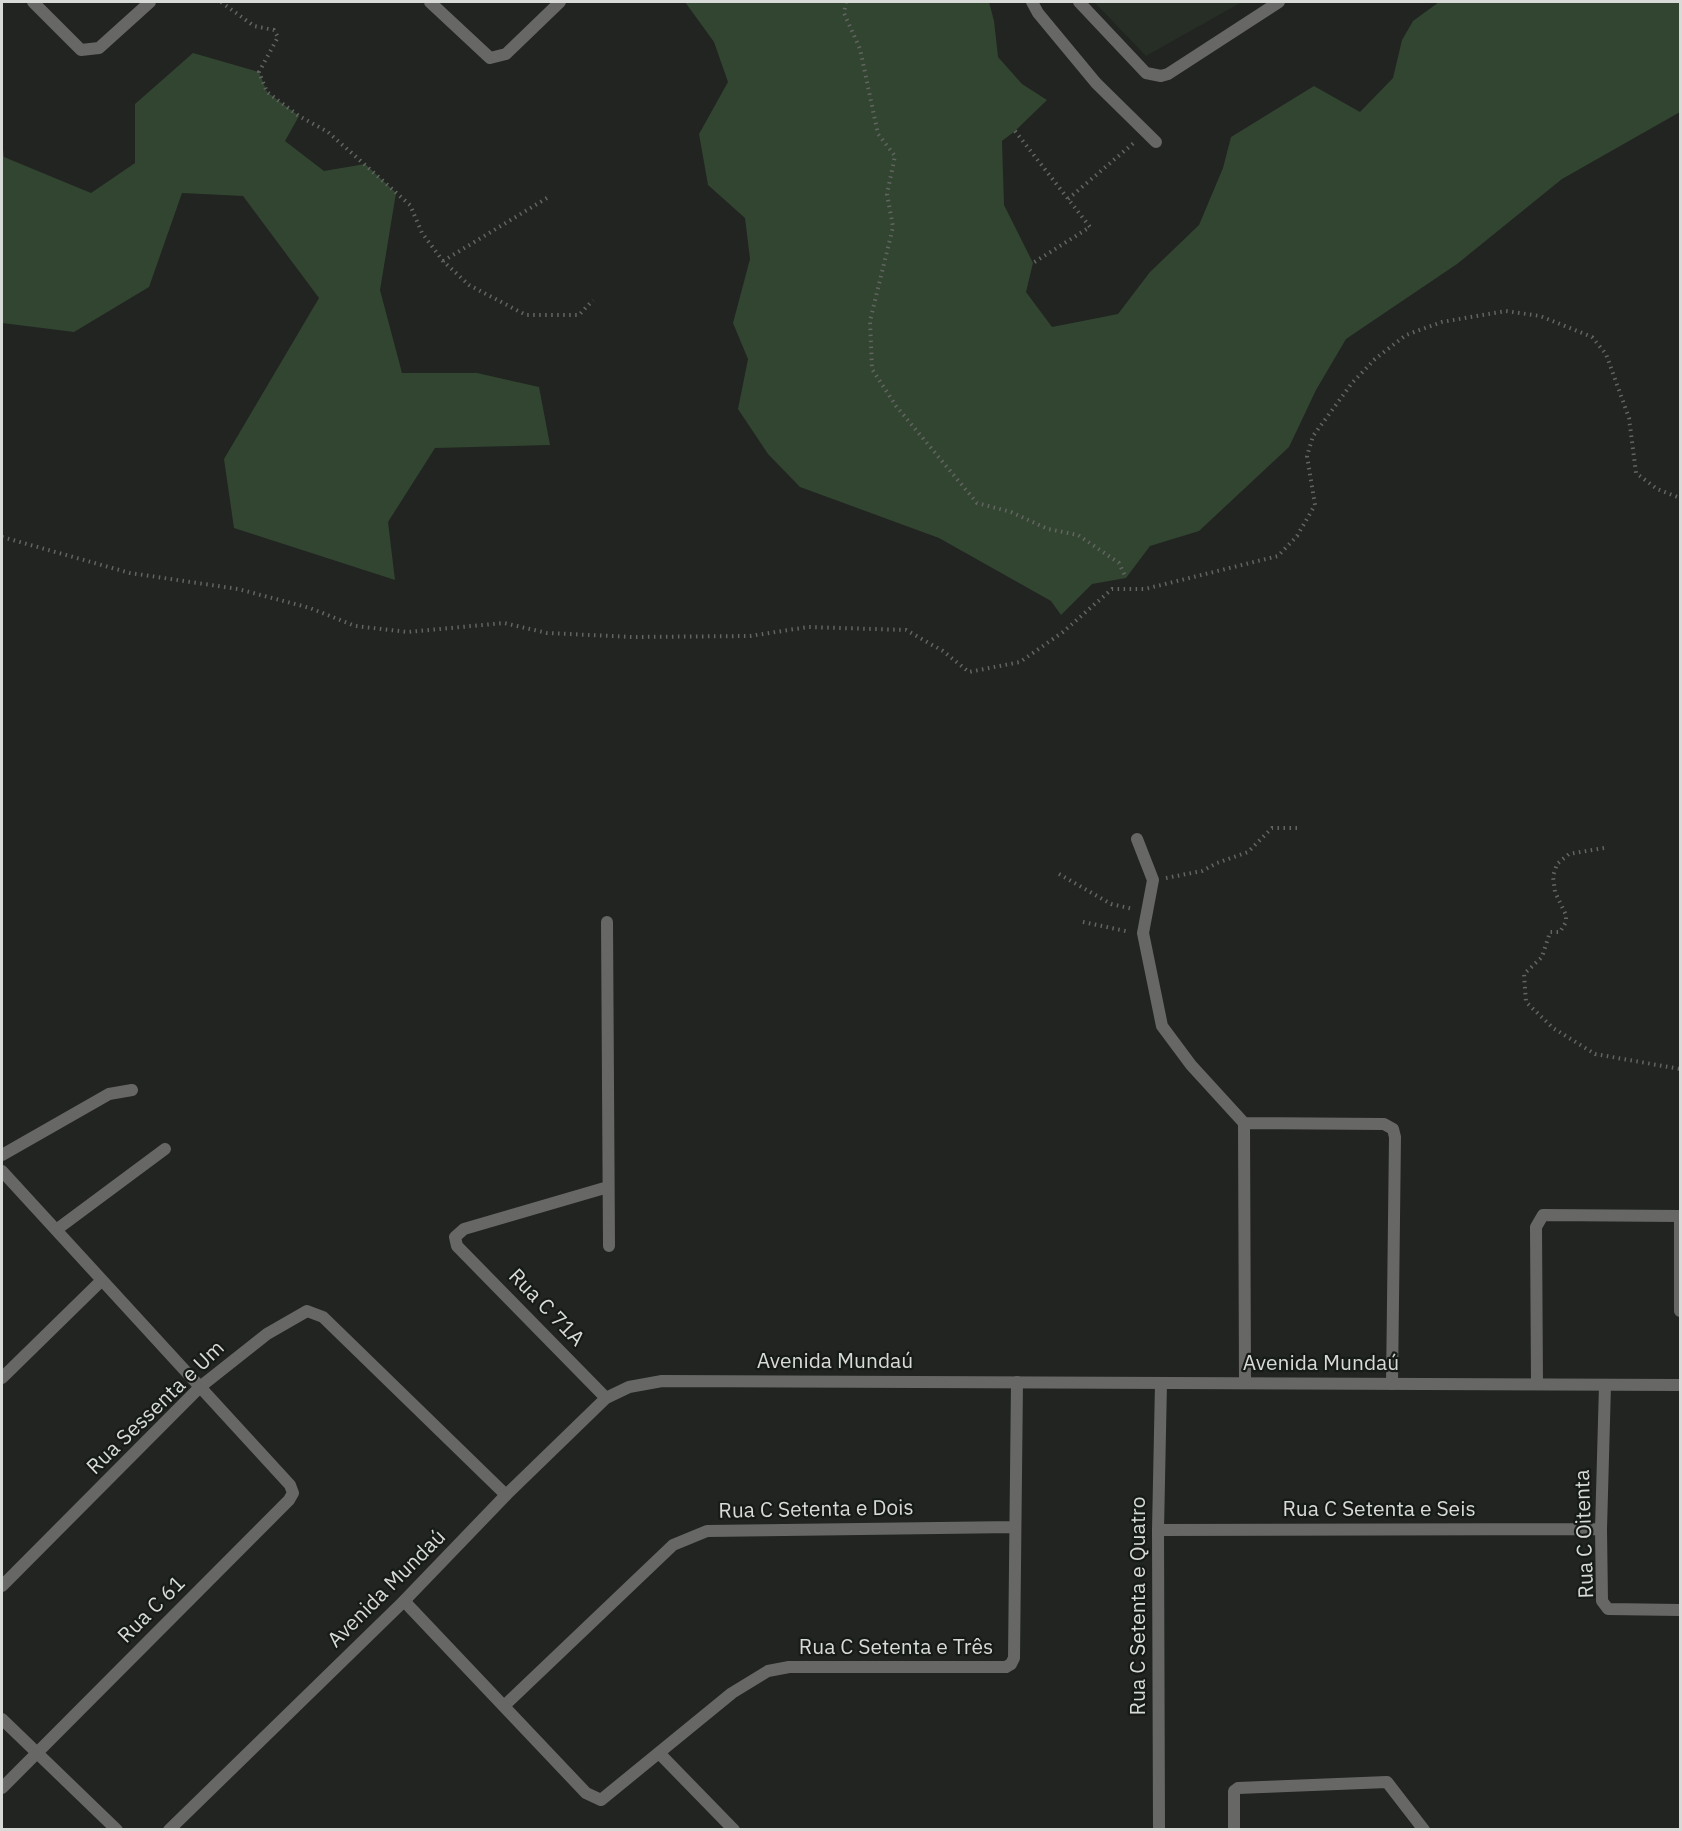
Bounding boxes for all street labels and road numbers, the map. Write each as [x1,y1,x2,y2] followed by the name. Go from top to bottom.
[503,1264,589,1352] street label: Rua C 71A
[82,1336,230,1480] street label: Rua Sessenta e Um
[757,1349,913,1375] street label: Avenida Mundaú
[1243,1351,1399,1377] street label: Avenida Mundaú
[1570,1469,1600,1599] street label: Rua C Oitenta
[718,1496,914,1524] street label: Rua C Setenta e Dois
[1126,1497,1152,1715] street label: Rua C Setenta e Quatro
[1282,1497,1476,1523] street label: Rua C Setenta e Seis
[323,1525,451,1653] street label: Avenida Mundaú
[113,1571,191,1649] street label: Rua C 61
[799,1635,993,1661] street label: Rua C Setenta e Três

